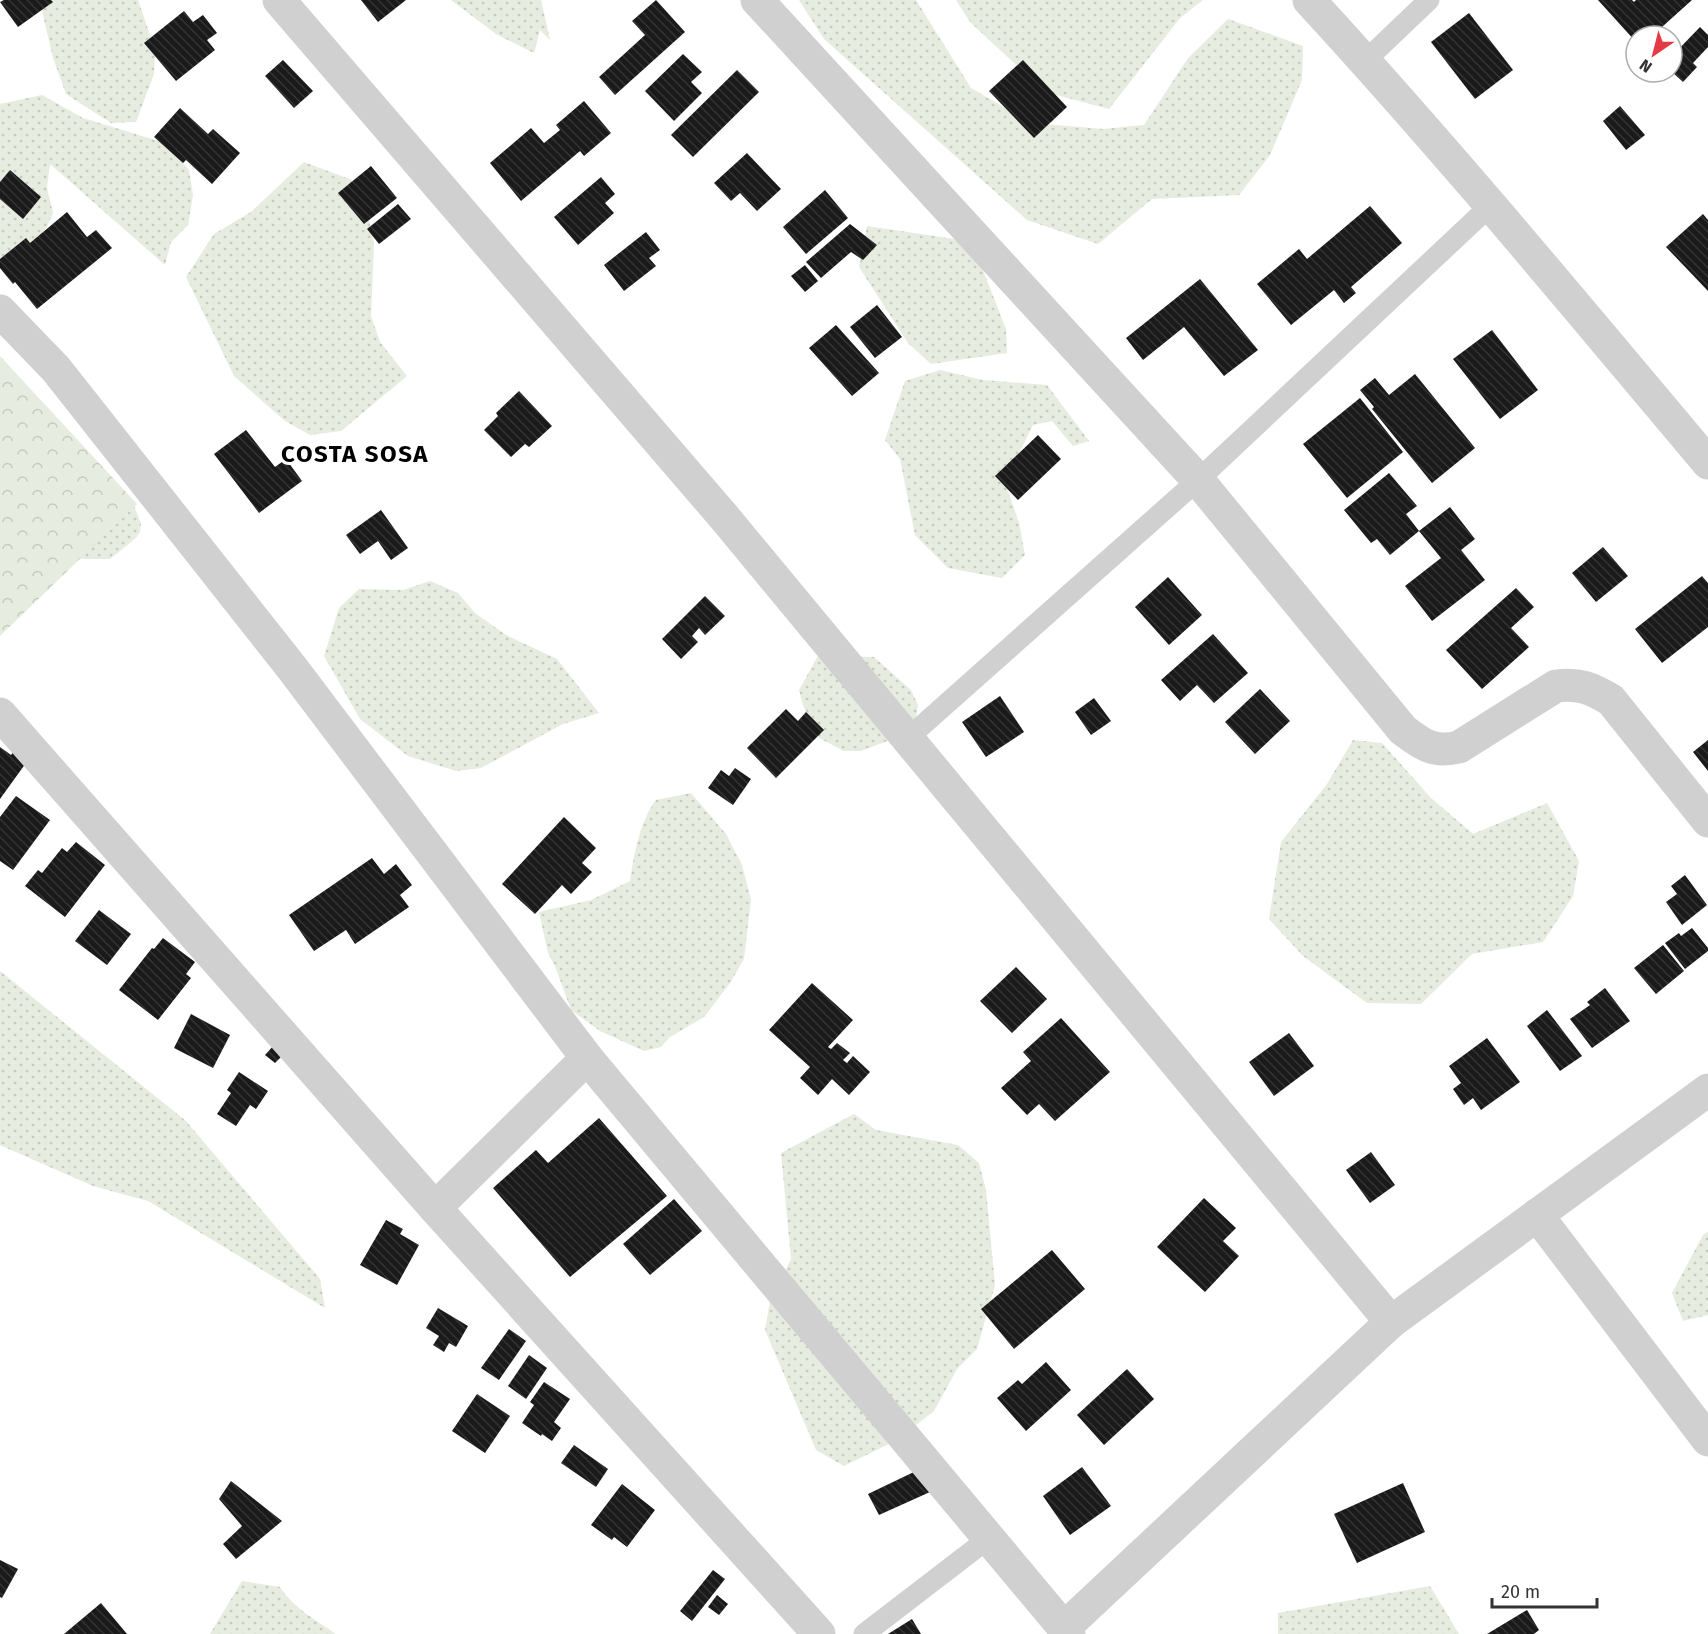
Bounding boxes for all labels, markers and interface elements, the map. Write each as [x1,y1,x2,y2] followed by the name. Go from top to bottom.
[1624,24,1684,84] north arrow
[1636,55,1655,77] text: N
[281,440,429,468] district label: COSTA SOSA
[1492,1571,1597,1609] scale bar
[1501,1581,1540,1603] text: 20 m

